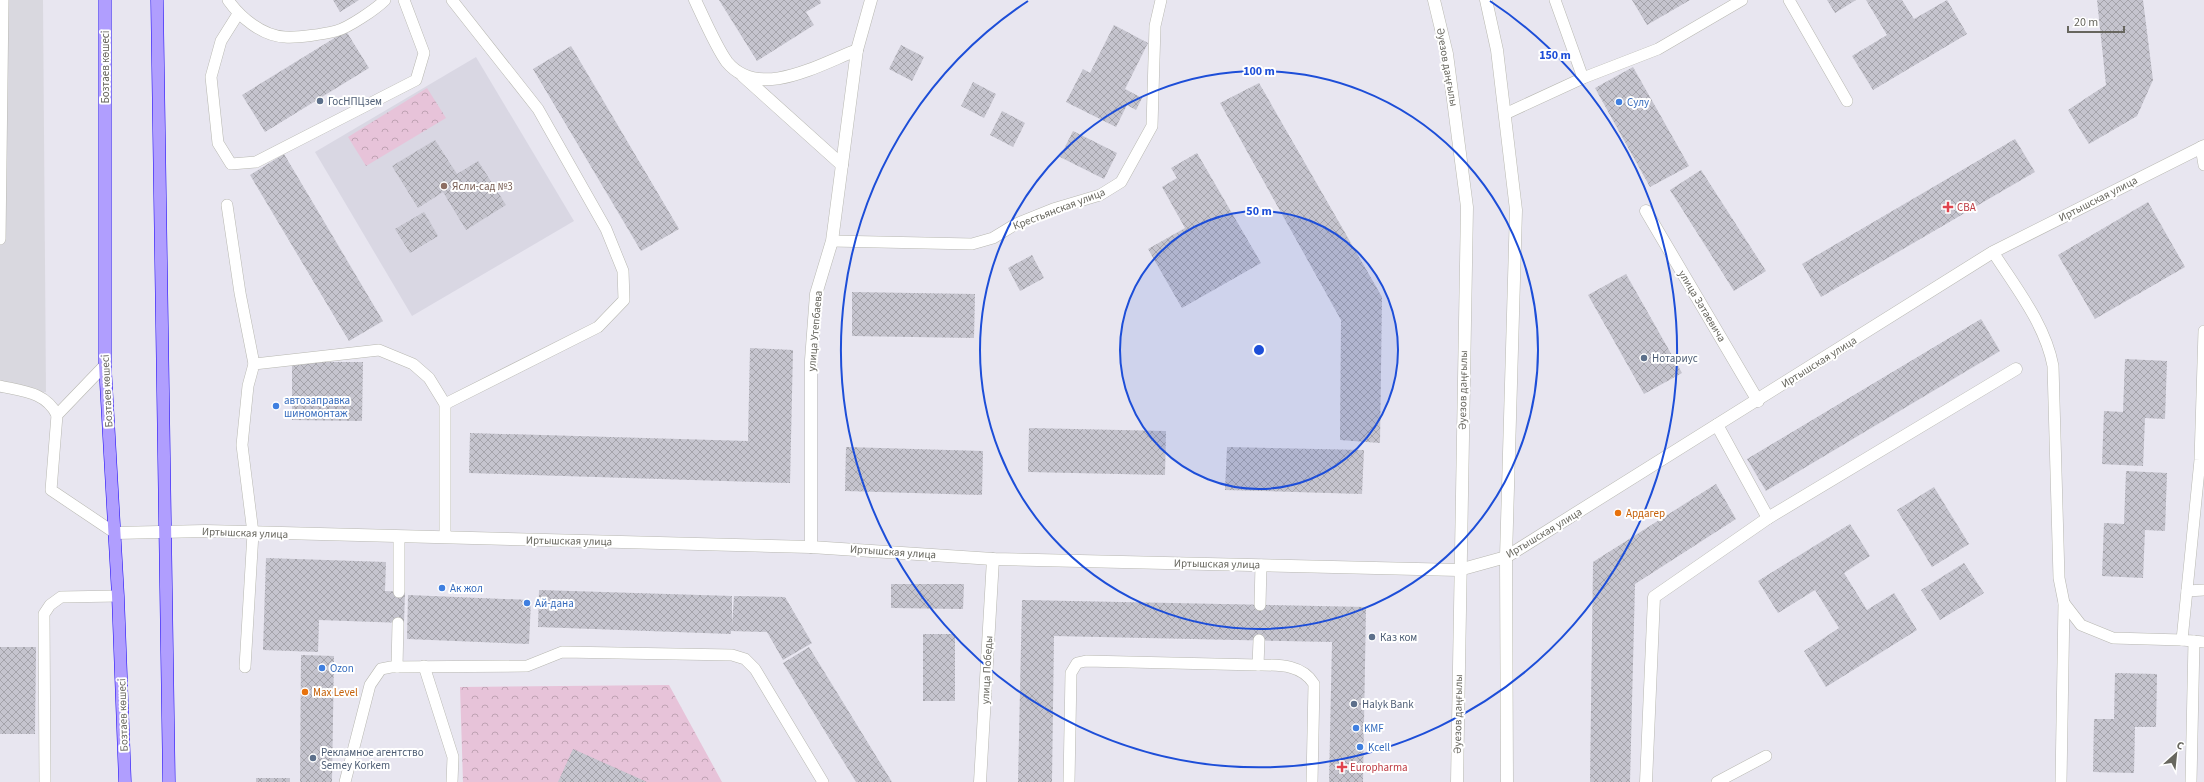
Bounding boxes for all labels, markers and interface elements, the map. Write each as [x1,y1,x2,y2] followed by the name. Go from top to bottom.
[2068,8,2124,34] scale bar
[2074,14,2098,31] text: 20 m
[1433,26,1461,108] street label: Әуезов даңғылы
[98,30,113,104] street label: Бозтаев көшесі
[1539,47,1571,64] text: 150 m
[1243,63,1275,80] text: 100 m
[328,94,382,109] place label: ГосНПЦзем
[1627,95,1649,110] place label: Сулу
[315,96,325,106] marker: ГосНПЦзем
[1614,97,1624,107] marker: Сулу
[2056,173,2140,225] street label: Иртышская улица
[452,179,513,194] place label: Ясли-сад №3
[439,181,449,191] marker: Ясли-сад №3
[1011,185,1107,233] street label: Крестьянская улица
[1957,200,1976,215] place label: СВА
[1942,201,1954,213] marker: СВА
[1246,203,1272,220] text: 50 m
[1675,267,1729,345] street label: улица Затаевича
[804,290,826,372] street label: улица Утепбаева
[1778,333,1860,391] street label: Иртышская улица
[1252,343,1266,357] centre of rings
[1455,350,1471,430] street label: Әуезов даңғылы
[1652,351,1698,366] place label: Нотариус
[1639,353,1649,363] marker: Нотариус
[98,354,116,428] street label: Бозтаев көшесі
[284,393,350,421] place label: автозаправка шиномонтаж
[271,401,281,411] marker: автозаправка шиномонтаж
[1503,504,1585,562] street label: Иртышская улица
[1626,506,1665,521] place label: Ардагер
[1613,508,1623,518] marker: Ардагер
[202,524,288,542] street label: Иртышская улица
[526,533,612,549] street label: Иртышская улица
[849,542,937,562] street label: Иртышская улица
[1174,556,1260,572] street label: Иртышская улица
[450,581,483,596] place label: Ак жол
[437,583,447,593] marker: Ак жол
[535,596,574,611] place label: Ай-дана
[522,598,532,608] marker: Ай-дана
[1380,630,1417,645] place label: Каз ком
[1367,632,1377,642] marker: Каз ком
[978,635,996,705] street label: улица Победы
[330,661,354,676] place label: Ozon
[317,663,327,673] marker: Ozon
[1450,674,1466,754] street label: Әуезов даңғылы
[114,678,132,752] street label: Бозтаев көшесі
[313,685,358,700] place label: Max Level
[300,687,310,697] marker: Max Level
[1362,697,1414,712] place label: Halyk Bank
[1349,699,1359,709] marker: Halyk Bank
[1364,721,1384,736] place label: KMF
[1351,723,1361,733] marker: KMF
[2156,734,2196,774] north arrow
[2174,737,2187,754] text: С
[1368,740,1390,755] place label: Kcell
[1355,742,1365,752] marker: Kcell
[321,745,424,773] place label: Рекламное агентство Semey Korkem
[308,753,318,763] marker: Рекламное агентство Semey Korkem
[1350,760,1408,775] place label: Europharma
[1337,762,1347,772] marker: Europharma

